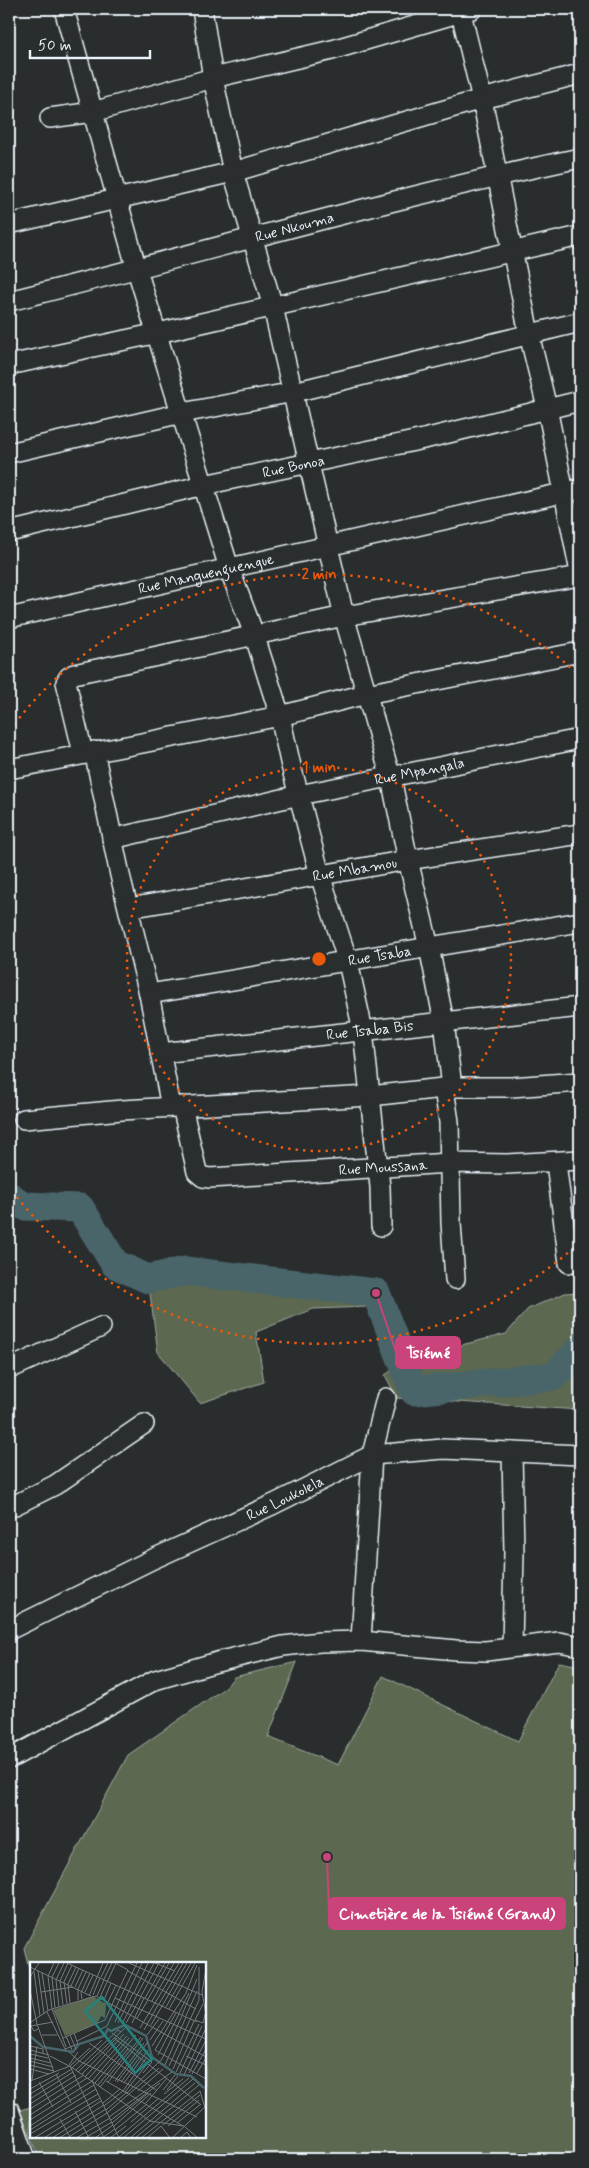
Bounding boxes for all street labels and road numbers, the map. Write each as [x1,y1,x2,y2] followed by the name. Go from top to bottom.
[253,208,336,248] street label: Rue Nkouma
[261,451,327,484] street label: Rue Bonoa
[136,549,276,599] street label: Rue Manguenguengue
[373,753,467,791] street label: Rue Mpangala
[311,853,399,887] street label: Rue Mbamou
[347,941,413,972] street label: Rue Tsaba
[325,1016,415,1046] street label: Rue Tsaba Bis
[338,1155,429,1181] street label: Rue Moussana
[243,1471,328,1526] street label: Rue Loukolela

